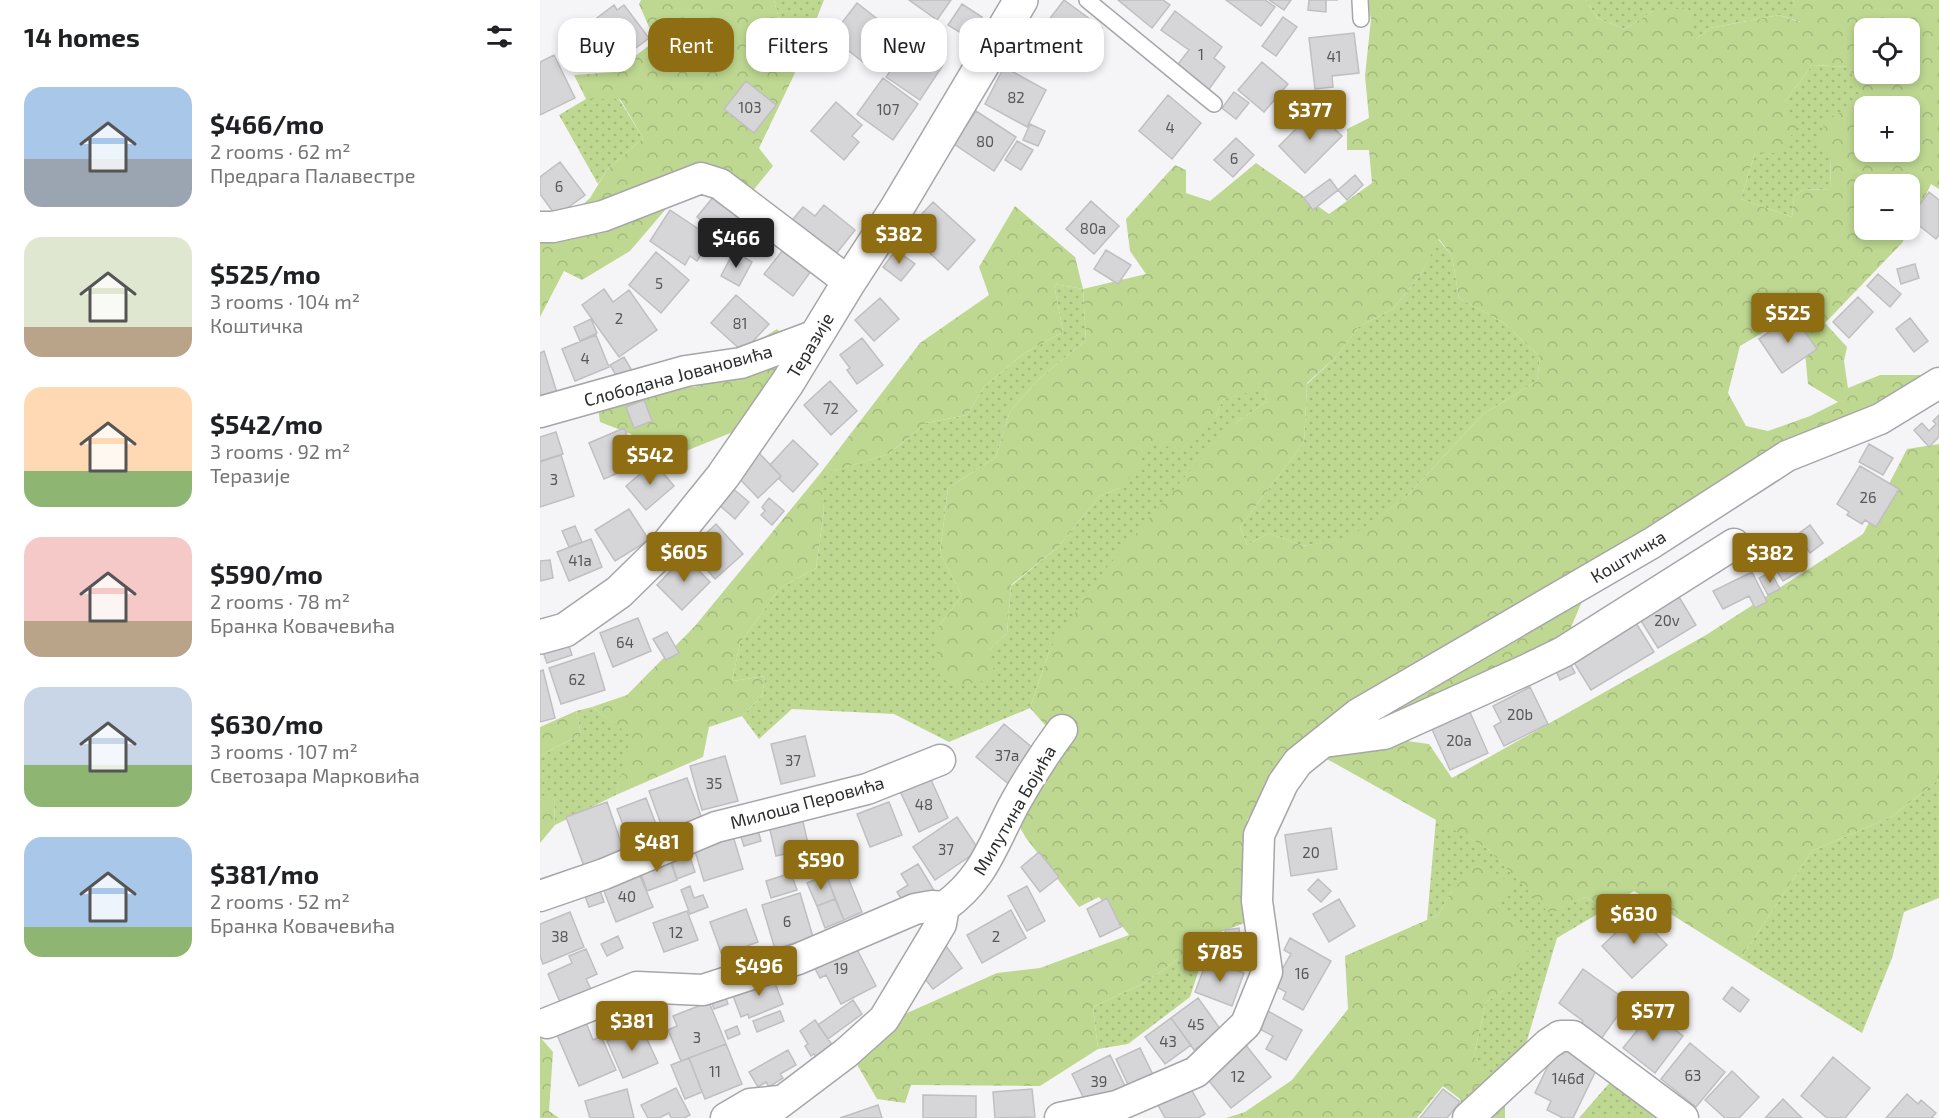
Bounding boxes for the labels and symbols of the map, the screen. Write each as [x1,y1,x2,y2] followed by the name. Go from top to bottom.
[1198,45,1204,63] house number: 1
[1326,47,1342,65] house number: 41
[1007,88,1025,106] house number: 82
[1274,90,1346,141] pin: $377
[738,98,762,116] house number: 103
[877,100,900,118] house number: 107
[1165,118,1175,136] house number: 4
[976,132,994,150] house number: 80
[1230,149,1238,167] house number: 6
[555,177,563,195] house number: 6
[863,214,935,265] pin: $382
[700,218,772,269] pin: $466
[1080,219,1106,237] house number: 80a
[655,274,663,292] house number: 5
[1752,293,1824,344] pin: $525
[782,308,838,382] street label: Теразије
[615,309,623,327] house number: 2
[732,314,748,332] house number: 81
[581,339,775,411] street label: Слободана Јовановића
[580,349,590,367] house number: 4
[823,399,839,417] house number: 72
[614,435,686,486] pin: $542
[550,470,558,488] house number: 3
[1859,488,1877,506] house number: 26
[1586,525,1670,587] street label: Коштичка
[648,532,720,583] pin: $605
[1734,533,1806,584] pin: $382
[568,551,592,569] house number: 41a
[1654,611,1680,629] house number: 20v
[616,633,634,651] house number: 64
[568,670,586,688] house number: 62
[1507,705,1533,723] house number: 20b
[1446,731,1472,749] house number: 20a
[968,741,1060,879] street label: Милутина Бојића
[995,746,1019,764] house number: 37a
[785,751,801,769] house number: 37
[727,771,887,833] street label: Милоша Перовића
[706,774,722,792] house number: 35
[915,795,933,813] house number: 48
[621,822,693,873] pin: $481
[785,840,857,891] pin: $590
[938,840,954,858] house number: 37
[1302,843,1320,861] house number: 20
[618,887,636,905] house number: 40
[1598,894,1670,945] pin: $630
[783,912,791,930] house number: 6
[669,923,683,941] house number: 12
[551,927,569,945] house number: 38
[992,927,1000,945] house number: 2
[1184,932,1256,983] pin: $785
[723,946,795,997] pin: $496
[834,959,848,977] house number: 19
[1295,964,1309,982] house number: 16
[1617,991,1689,1042] pin: $577
[596,1001,668,1052] pin: $381
[1187,1015,1205,1033] house number: 45
[693,1028,701,1046] house number: 3
[1159,1032,1177,1050] house number: 43
[709,1062,721,1080] house number: 11
[1685,1066,1701,1084] house number: 63
[1231,1067,1245,1085] house number: 12
[1552,1069,1585,1087] house number: 146đ
[1091,1072,1107,1090] house number: 39

